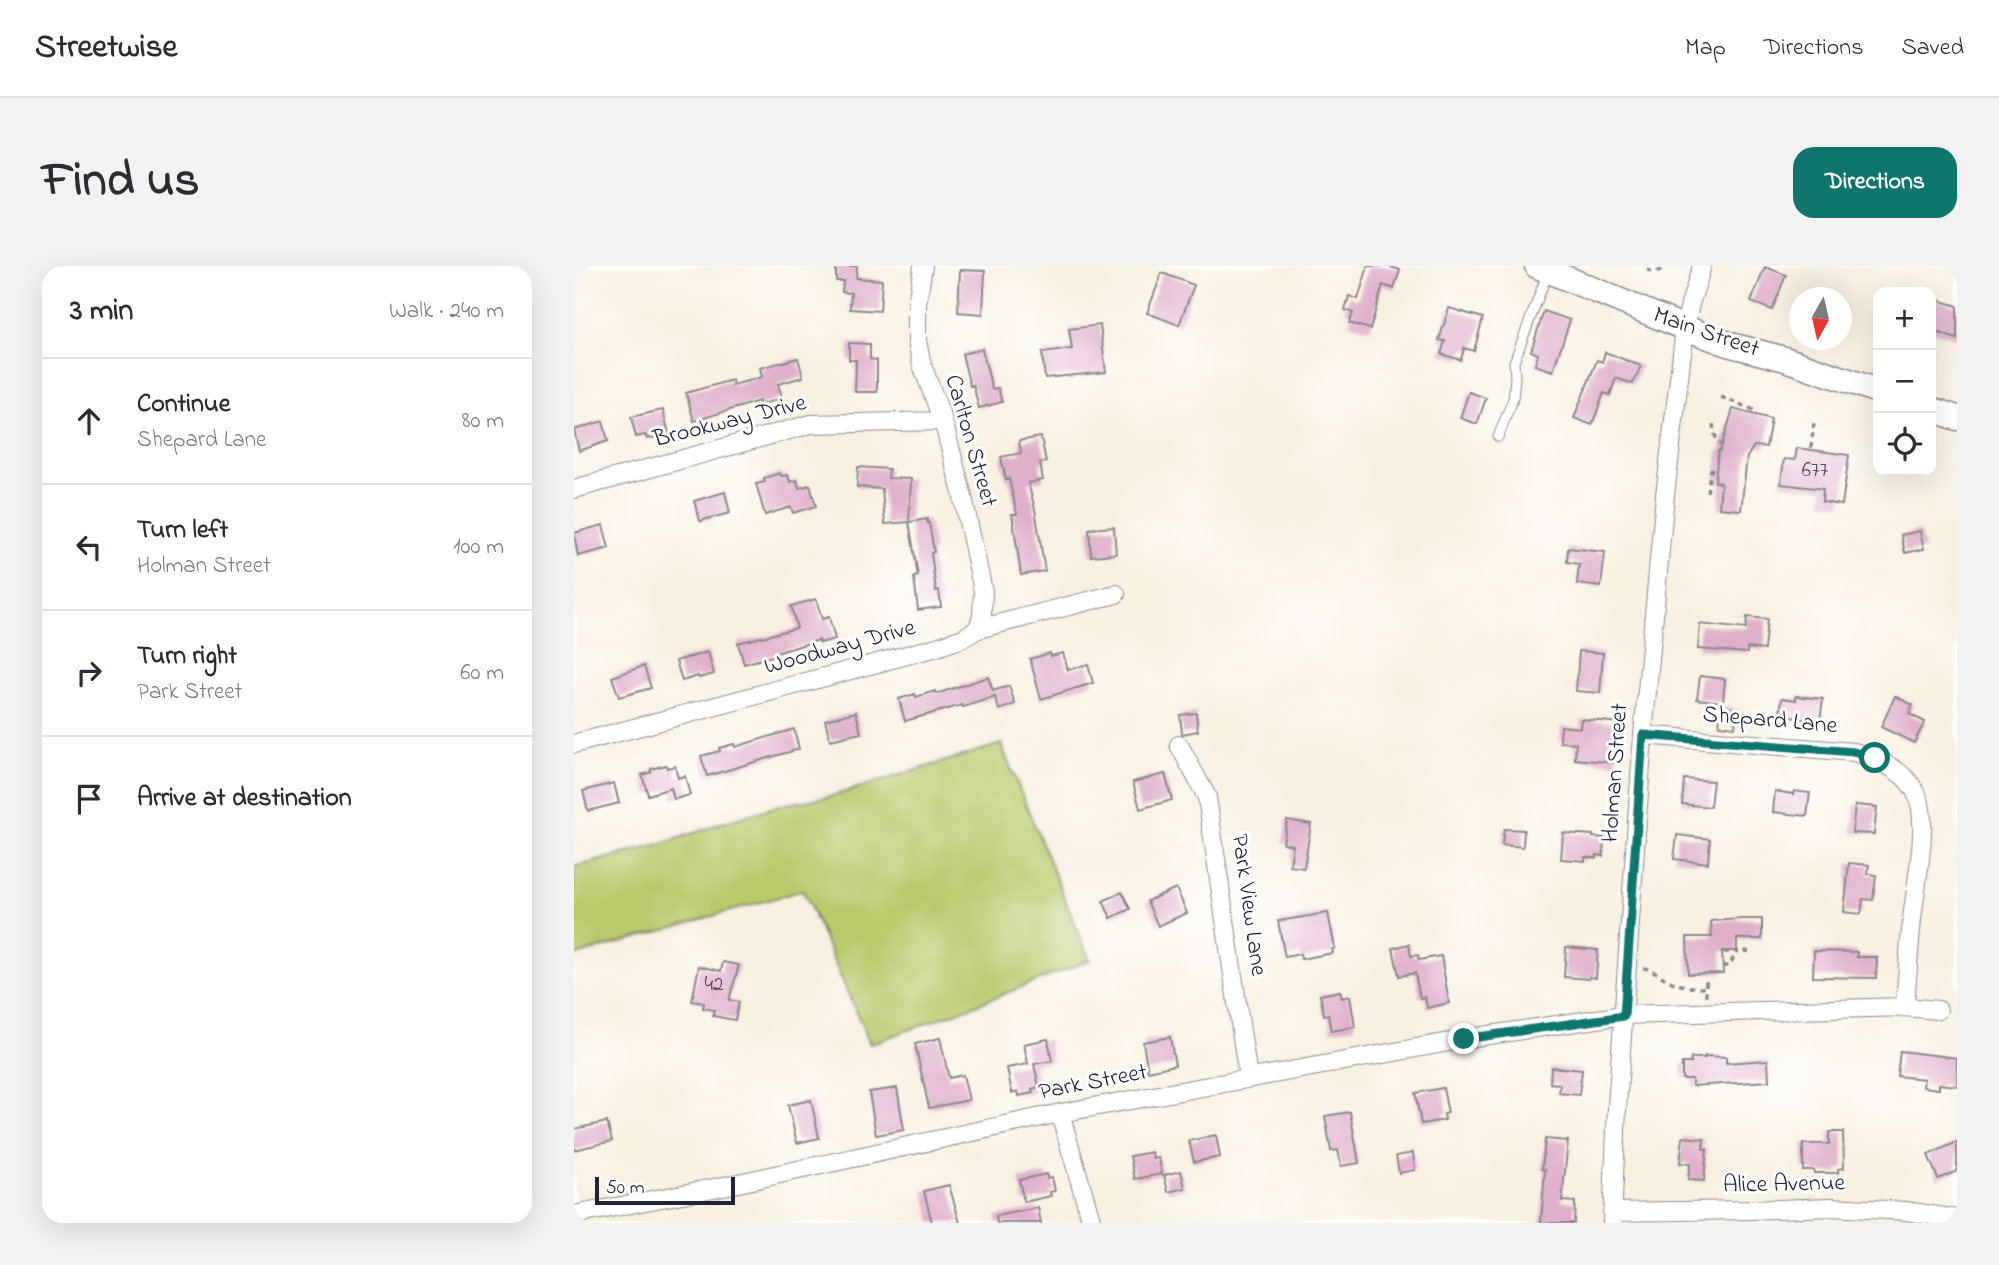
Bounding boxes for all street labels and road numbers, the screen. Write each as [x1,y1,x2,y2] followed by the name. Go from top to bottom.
[1648,299,1764,367] street label: Main Street
[934,371,1006,511] street label: Carlton Street
[649,386,811,459] street label: Brookway Drive
[761,611,920,686] street label: Woodway Drive
[1701,698,1839,744] street label: Shepard Lane
[1594,702,1638,844] street label: Holman Street
[1221,832,1275,979] street label: Park View Lane
[1036,1055,1150,1111] street label: Park Street
[1723,1166,1846,1204] street label: Alice Avenue

